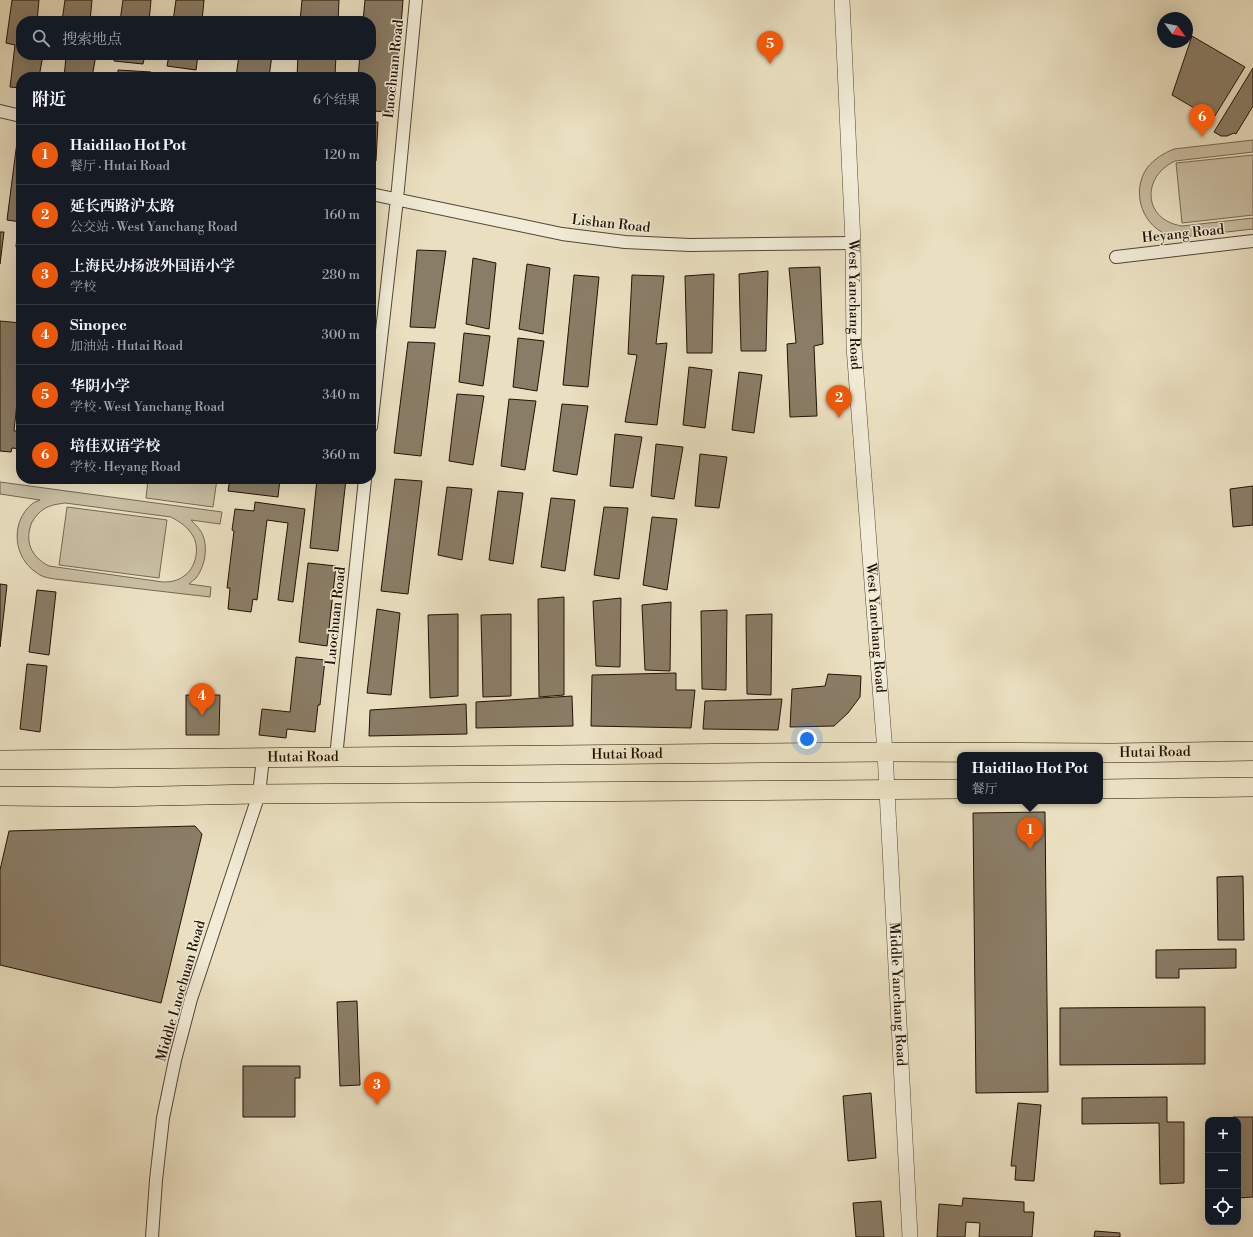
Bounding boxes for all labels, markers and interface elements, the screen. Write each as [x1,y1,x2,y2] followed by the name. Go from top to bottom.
[1157,12,1193,48] north arrow
[16,16,376,60] search box
[380,19,408,119] street label: Luochuan Road
[30,27,52,49] icon: search
[62,30,122,49] text: 搜索地点
[757,31,783,64] pin: 5
[32,89,66,111] text: 附近
[313,92,360,108] text: 6个结果
[1189,104,1215,137] pin: 6
[70,136,186,155] text: Haidilao Hot Pot
[42,147,48,163] text: 1
[324,147,360,163] text: 120 m
[70,158,170,174] text: 餐厅 · Hutai Road
[70,197,175,216] text: 延长西路沪太路
[41,207,49,223] text: 2
[324,207,360,223] text: 160 m
[571,211,651,237] street label: Lishan Road
[70,219,237,235] text: 公交站 · West Yanchang Road
[1141,221,1225,247] street label: Heyang Road
[844,238,865,371] street label: West Yanchang Road
[70,257,235,276] text: 上海民办扬波外国语小学
[41,267,49,283] text: 3
[322,267,360,283] text: 280 m
[70,279,96,295] text: 学校
[70,316,127,335] text: Sinopec
[41,327,49,343] text: 4
[322,327,360,343] text: 300 m
[70,338,183,354] text: 加油站 · Hutai Road
[70,377,130,396] text: 华阴小学
[826,385,852,418] pin: 2
[41,387,49,403] text: 5
[322,387,360,403] text: 340 m
[70,399,224,415] text: 学校 · West Yanchang Road
[70,437,160,456] text: 培佳双语学校
[41,447,49,463] text: 6
[322,447,360,463] text: 360 m
[70,459,181,475] text: 学校 · Heyang Road
[861,561,889,694] street label: West Yanchang Road
[322,566,350,666] street label: Luochuan Road
[189,683,215,716] pin: 4
[797,729,817,749] your location
[1119,743,1191,762] street label: Hutai Road
[591,745,663,764] street label: Hutai Road
[267,748,339,767] street label: Hutai Road
[957,752,1103,804] popup
[972,759,1088,778] text: Haidilao Hot Pot
[972,781,998,797] text: 餐厅
[1017,817,1043,850] pin: 1
[152,918,210,1064] street label: Middle Luochuan Road
[885,922,910,1067] street label: Middle Yanchang Road
[364,1072,390,1105] pin: 3
[1205,1117,1241,1225] map controls
[1205,1117,1241,1153] button: +
[1205,1153,1241,1189] button: −
[1205,1189,1241,1225] button: locate

